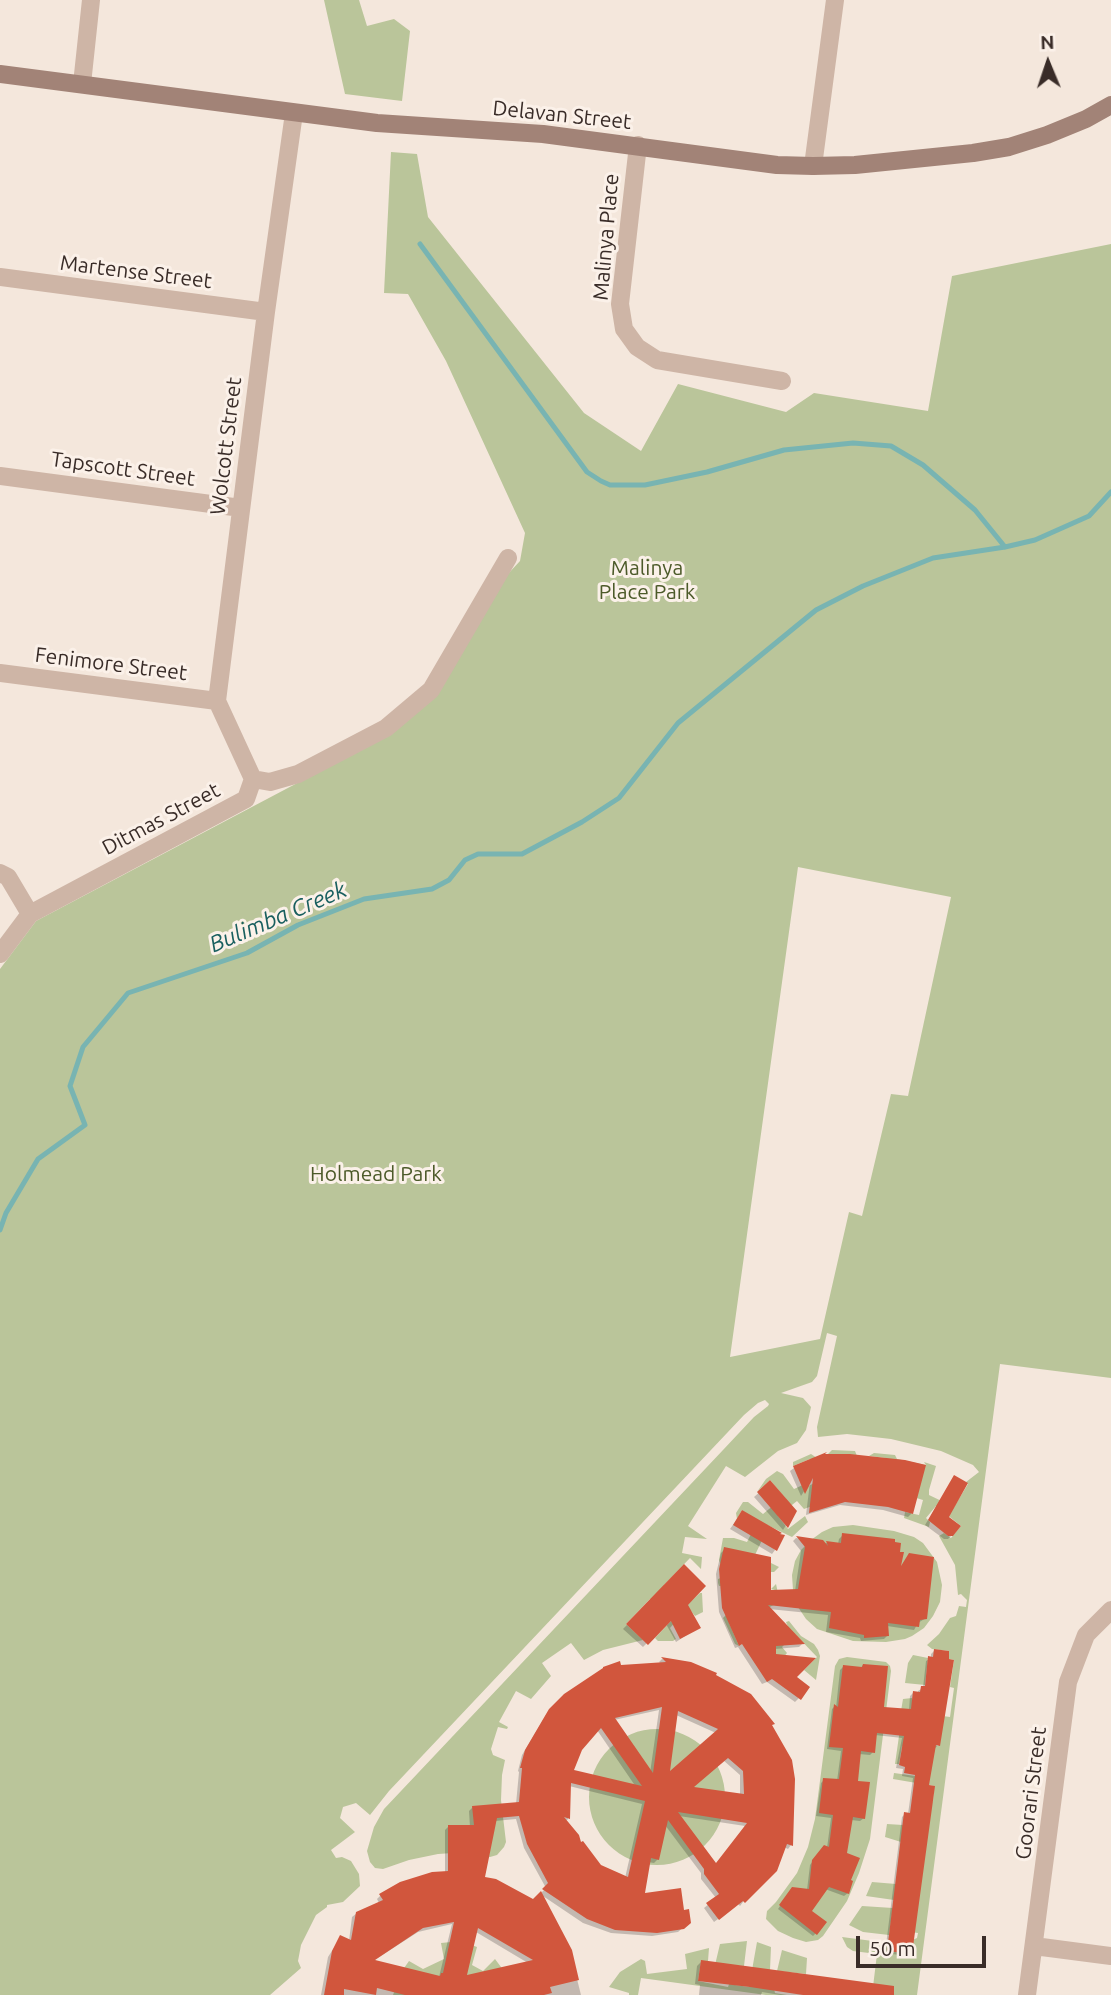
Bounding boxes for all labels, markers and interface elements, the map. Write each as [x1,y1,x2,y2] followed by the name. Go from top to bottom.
[1013,28,1083,98] north arrow
[1040,31,1055,53] text: N
[491,95,633,135] street label: Delavan Street
[588,172,624,302] street label: Malinya Place
[59,250,213,294] street label: Martense Street
[205,376,247,516] street label: Wolcott Street
[49,446,197,492] street label: Tapscott Street
[599,555,695,605] park label: Malinya Place Park
[33,642,189,686] street label: Fenimore Street
[98,777,224,861] street label: Ditmas Street
[205,876,351,958] water label: Bulimba Creek
[310,1161,442,1187] park label: Holmead Park
[1010,1725,1052,1861] street label: Goorari Street
[859,1922,988,1966] scale bar
[869,1936,916,1960] text: 50 m

